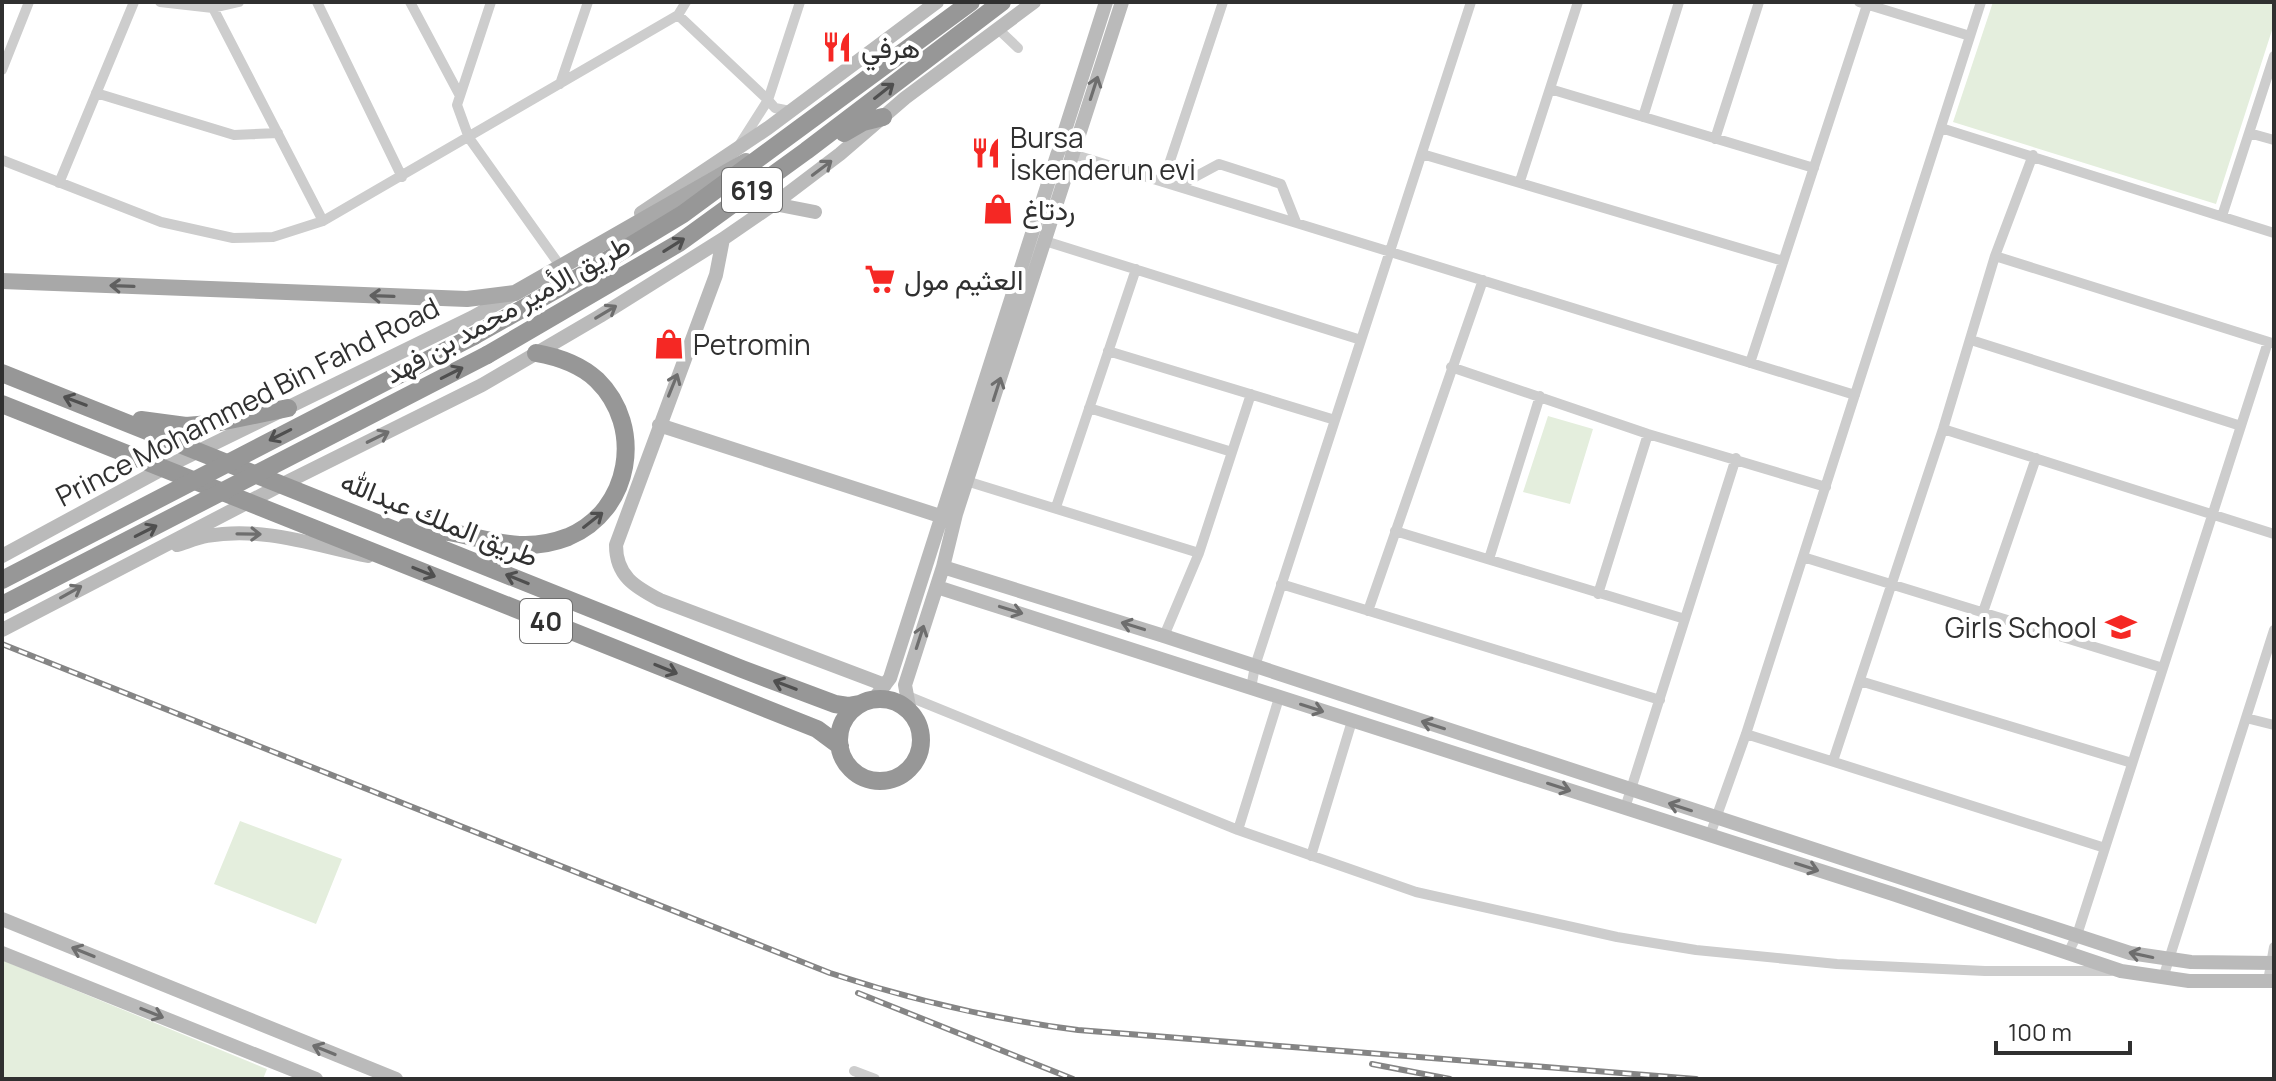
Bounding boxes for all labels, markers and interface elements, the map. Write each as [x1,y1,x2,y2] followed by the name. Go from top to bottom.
[861,28,920,71] place label: هرفي
[820,30,854,64] restaurant icon: هرفي
[1088,76,1103,101] one-way arrow
[873,82,894,99] one-way arrow
[1010,118,1196,188] place label: Bursa İskenderun evi
[969,136,1003,170] restaurant icon: Bursa İskenderun evi
[811,159,832,176] one-way arrow
[722,168,782,212] road number: 619
[1022,190,1075,229] place label: ردتاغ
[981,192,1015,226] shop icon: ردتاغ
[377,224,637,392] street label: طريق الأمير محمد بن فهد
[663,236,685,253] one-way arrow
[904,260,1023,299] place label: العثيم مول
[863,262,897,296] supermarket icon: العثيم مول
[109,278,136,293] one-way arrow
[49,287,445,515] street label: Prince Mohammed Bin Fahd Road
[369,288,396,303] one-way arrow
[594,304,617,320] one-way arrow
[693,325,811,363] place label: Petromin
[652,327,686,361] shop icon: Petromin
[440,365,463,381] one-way arrow
[667,373,682,398] one-way arrow
[991,377,1005,402] one-way arrow
[63,393,88,407] one-way arrow
[269,428,293,444] one-way arrow
[365,428,389,444] one-way arrow
[336,461,544,575] street label: طريق الملك عبدالله
[582,511,603,528] one-way arrow
[134,522,158,538] one-way arrow
[235,526,262,541] one-way arrow
[411,566,436,580] one-way arrow
[505,571,530,585] one-way arrow
[59,584,82,600] one-way arrow
[520,599,572,643] road number: 40
[998,603,1024,618] one-way arrow
[1945,608,2097,646] place label: Girls School
[2104,610,2138,644] school or university icon: Girls School
[1121,618,1146,632] one-way arrow
[913,625,928,651] one-way arrow
[653,662,678,677] one-way arrow
[773,677,798,691] one-way arrow
[1298,701,1324,716] one-way arrow
[1421,717,1446,731] one-way arrow
[1547,781,1572,796] one-way arrow
[1668,798,1693,813] one-way arrow
[1794,860,1819,875] one-way arrow
[71,944,96,958] one-way arrow
[2128,947,2154,962] one-way arrow
[1996,1005,2130,1055] scale bar
[139,1007,164,1021] one-way arrow
[2008,1015,2072,1048] text: 100 m
[312,1041,337,1056] one-way arrow

